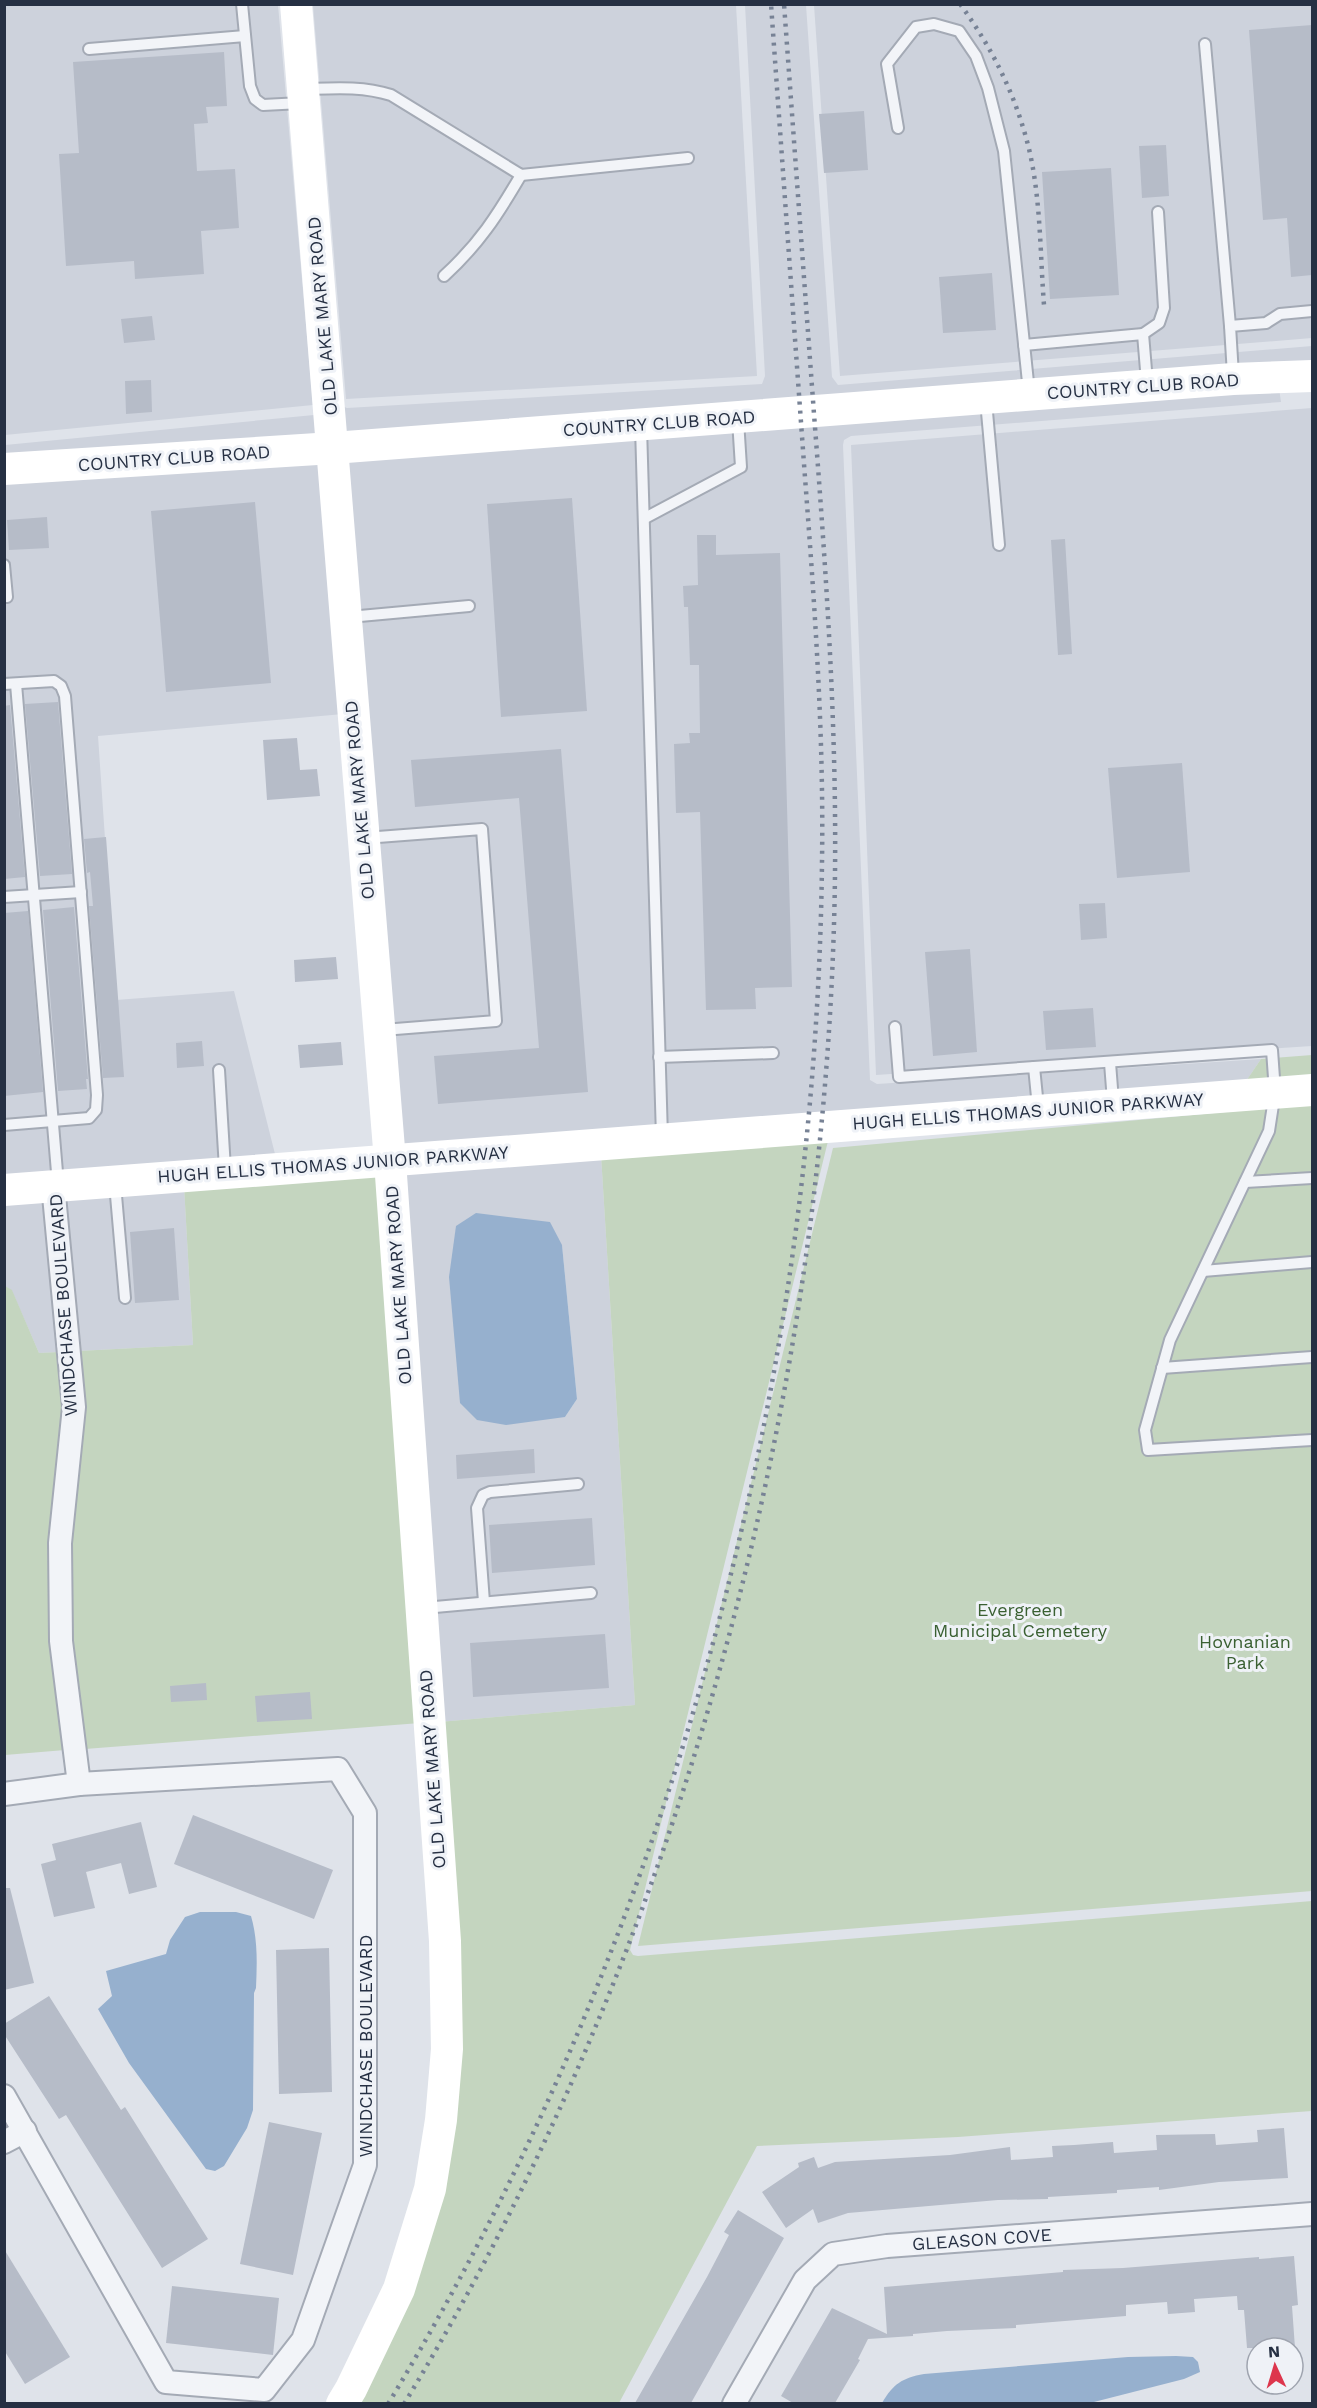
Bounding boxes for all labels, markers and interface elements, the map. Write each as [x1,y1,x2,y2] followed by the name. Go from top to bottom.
[303,216,341,416] street label: OLD LAKE MARY ROAD
[1046,369,1240,403] street label: COUNTRY CLUB ROAD
[562,406,756,440] street label: COUNTRY CLUB ROAD
[77,441,271,475] street label: COUNTRY CLUB ROAD
[340,700,378,900] street label: OLD LAKE MARY ROAD
[852,1088,1205,1134] street label: HUGH ELLIS THOMAS JUNIOR PARKWAY
[157,1141,510,1187] street label: HUGH ELLIS THOMAS JUNIOR PARKWAY
[381,1185,415,1385] street label: OLD LAKE MARY ROAD
[45,1193,81,1417] street label: WINDCHASE BOULEVARD
[933,1599,1108,1641] park label: Evergreen Municipal Cemetery
[1199,1631,1291,1673] park label: Hovnanian Park
[415,1669,449,1869] street label: OLD LAKE MARY ROAD
[355,1935,376,2157] street label: WINDCHASE BOULEVARD
[911,2224,1053,2254] street label: GLEASON COVE
[1245,2336,1305,2396] north arrow
[1267,2342,1281,2361] text: N

